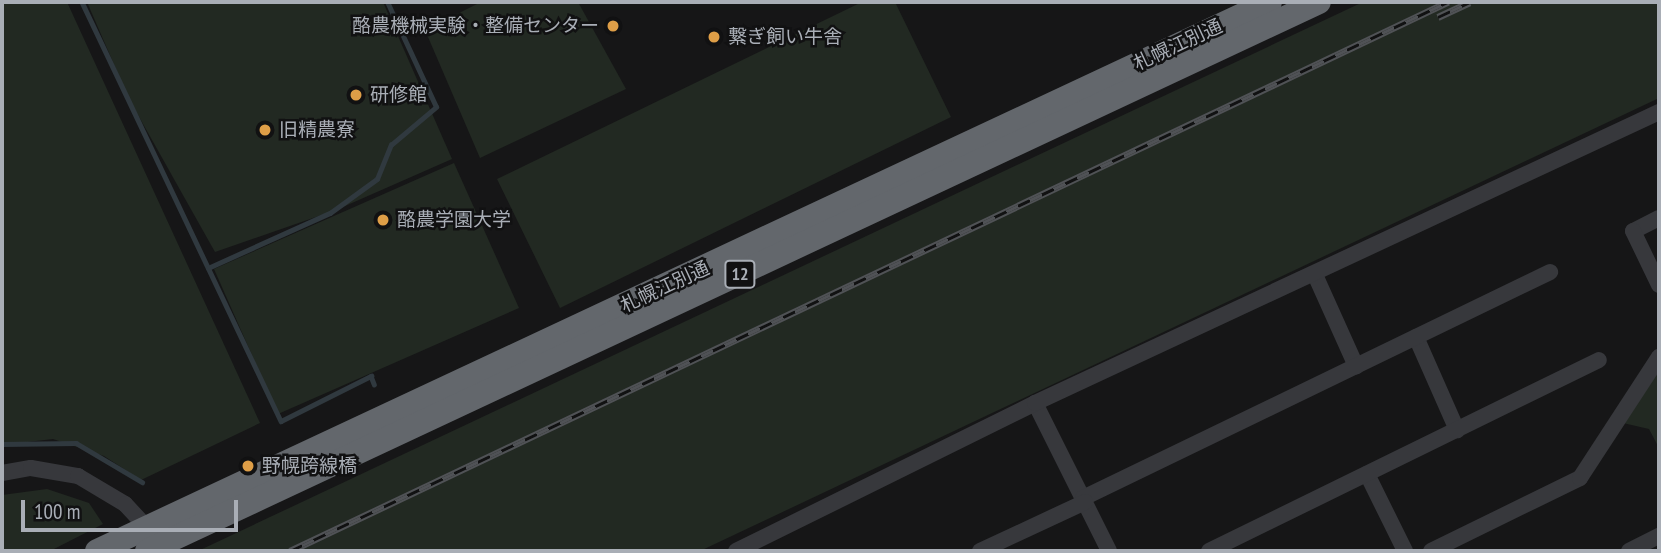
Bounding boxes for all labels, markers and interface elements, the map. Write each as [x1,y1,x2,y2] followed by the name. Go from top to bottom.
[352,15,599,37] place label: 酪農機械実験・整備センター
[1130,15,1226,75] street label: 札幌江別通
[605,18,621,34] marker: 酪農機械実験・整備センター
[728,26,842,48] place label: 繋ぎ飼い牛舎
[706,29,722,45] marker: 繋ぎ飼い牛舎
[370,84,427,106] place label: 研修館
[348,87,364,103] marker: 研修館
[279,119,355,141] place label: 旧精農寮
[257,122,273,138] marker: 旧精農寮
[397,209,511,231] place label: 酪農学園大学
[375,212,391,228] marker: 酪農学園大学
[617,257,713,317] street label: 札幌江別通
[724,260,756,288] road number: 12
[262,455,357,477] place label: 野幌跨線橋
[240,458,256,474] marker: 野幌跨線橋
[24,486,242,530] scale bar
[34,498,80,525] text: 100 m

